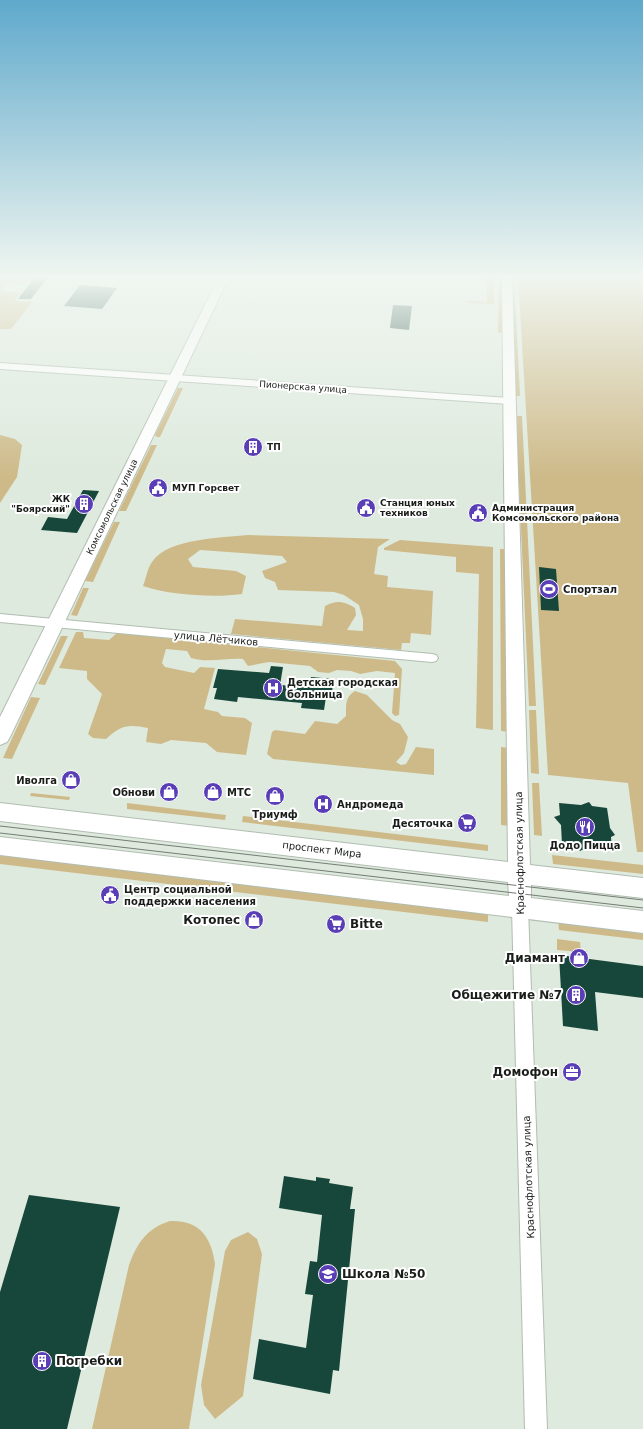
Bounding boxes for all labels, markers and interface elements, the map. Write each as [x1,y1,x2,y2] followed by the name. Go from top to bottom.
[259,379,347,395] street label: Пионерская улица
[242,436,264,458] building icon: ТП
[267,442,281,452] place label: ТП
[84,458,140,556] street label: Комсомольская улица
[147,477,169,499] public building icon: МУП Горсвет
[172,483,240,493] place label: МУП Горсвет
[73,493,95,515] building icon: ЖК "Боярский"
[11,494,71,514] place label: ЖК "Боярский"
[355,497,377,519] public building icon: Станция юных техников
[380,498,455,518] place label: Станция юных техников
[467,502,489,524] public building icon: Администрация Комсомольского района
[492,503,619,523] place label: Администрация Комсомольского района
[538,578,560,600] sports icon: Спортзал
[563,584,617,595] place label: Спортзал
[173,629,259,648] street label: улица Лётчиков
[262,677,284,699] hospital icon: Детская городская больница
[287,677,398,700] place label: Детская городская больница
[60,769,82,791] shop icon: Иволга
[16,775,57,786] place label: Иволга
[158,781,180,803] shop icon: Обнови
[202,781,224,803] shop icon: МТС
[264,785,286,807] shop icon: Триумф
[112,787,155,798] place label: Обнови
[227,787,251,798] place label: МТС
[513,791,526,915] street label: Краснофлотская улица
[312,793,334,815] hospital icon: Андромеда
[337,799,404,810] place label: Андромеда
[252,809,298,820] place label: Триумф
[456,812,478,834] supermarket icon: Десяточка
[574,816,596,838] restaurant icon: Додо Пицца
[392,818,453,829] place label: Десяточка
[282,839,362,860] street label: проспект Мира
[549,840,621,851] place label: Додо Пицца
[99,884,121,906] public building icon: Центр социальной поддержки населения
[124,884,256,907] place label: Центр социальной поддержки населения
[243,909,265,931] shop icon: Котопес
[183,913,240,927] place label: Котопес
[325,913,347,935] supermarket icon: Bitte
[350,917,383,931] place label: Bitte
[568,947,590,969] shop icon: Диамант
[505,951,565,965] place label: Диамант
[565,984,587,1006] building icon: Общежитие №7
[451,988,562,1002] place label: Общежитие №7
[561,1061,583,1083] office icon: Домофон
[493,1065,558,1079] place label: Домофон
[521,1115,536,1239] street label: Краснофлотская улица
[317,1263,339,1285] school or university icon: Школа №50
[342,1267,425,1281] place label: Школа №50
[31,1350,53,1372] building icon: Погребки
[56,1354,122,1368] place label: Погребки

